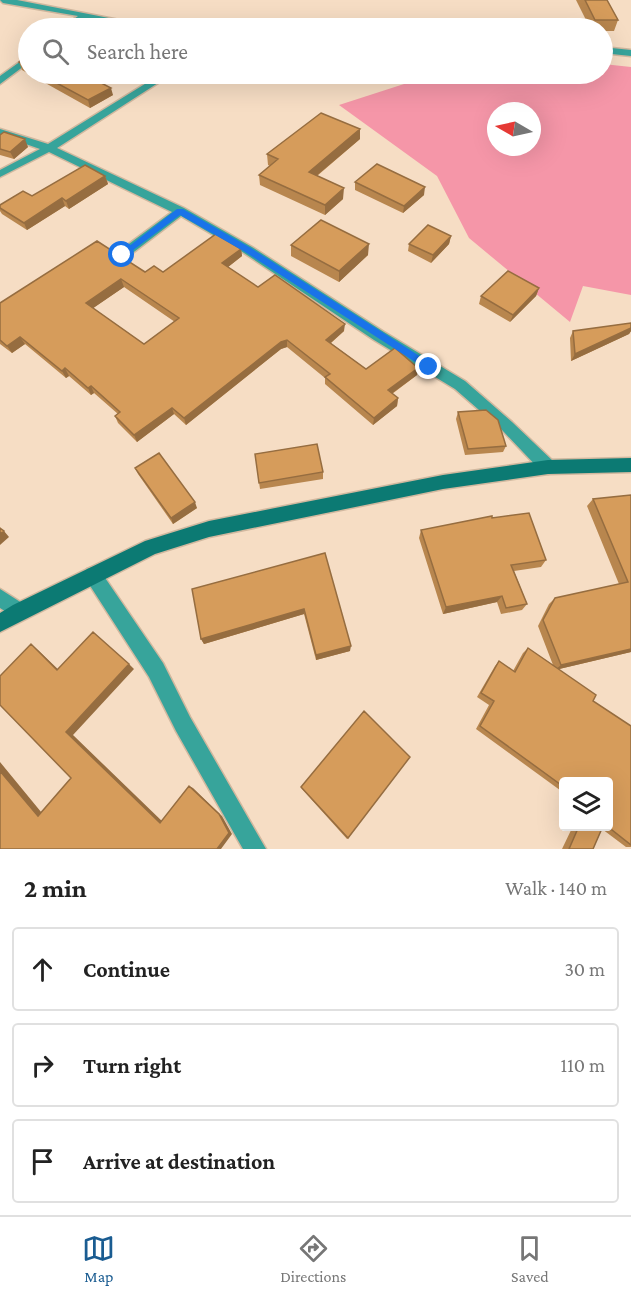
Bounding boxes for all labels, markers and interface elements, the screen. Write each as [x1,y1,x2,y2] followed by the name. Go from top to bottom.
[18,18,613,84] search box
[39,35,72,68] icon: search
[87,39,188,64] text: Search here
[487,102,541,156] north arrow
[108,241,134,267] route start
[415,353,441,379] route end
[559,777,613,831] map controls
[559,777,613,831] button: layers
[24,874,87,903] text: 2 min
[505,877,607,899] text: Walk · 140 m
[26,953,59,986] icon: ahead
[83,957,170,982] text: Continue
[564,958,605,980] text: 30 m
[26,1049,59,1082] icon: right
[83,1053,181,1078] text: Turn right
[561,1054,605,1076] text: 110 m
[26,1145,59,1178] icon: arrive
[83,1149,275,1174] text: Arrive at destination
[82,1232,115,1285] tab: Map
[280,1232,346,1285] tab: Directions
[511,1232,549,1285] tab: Saved

